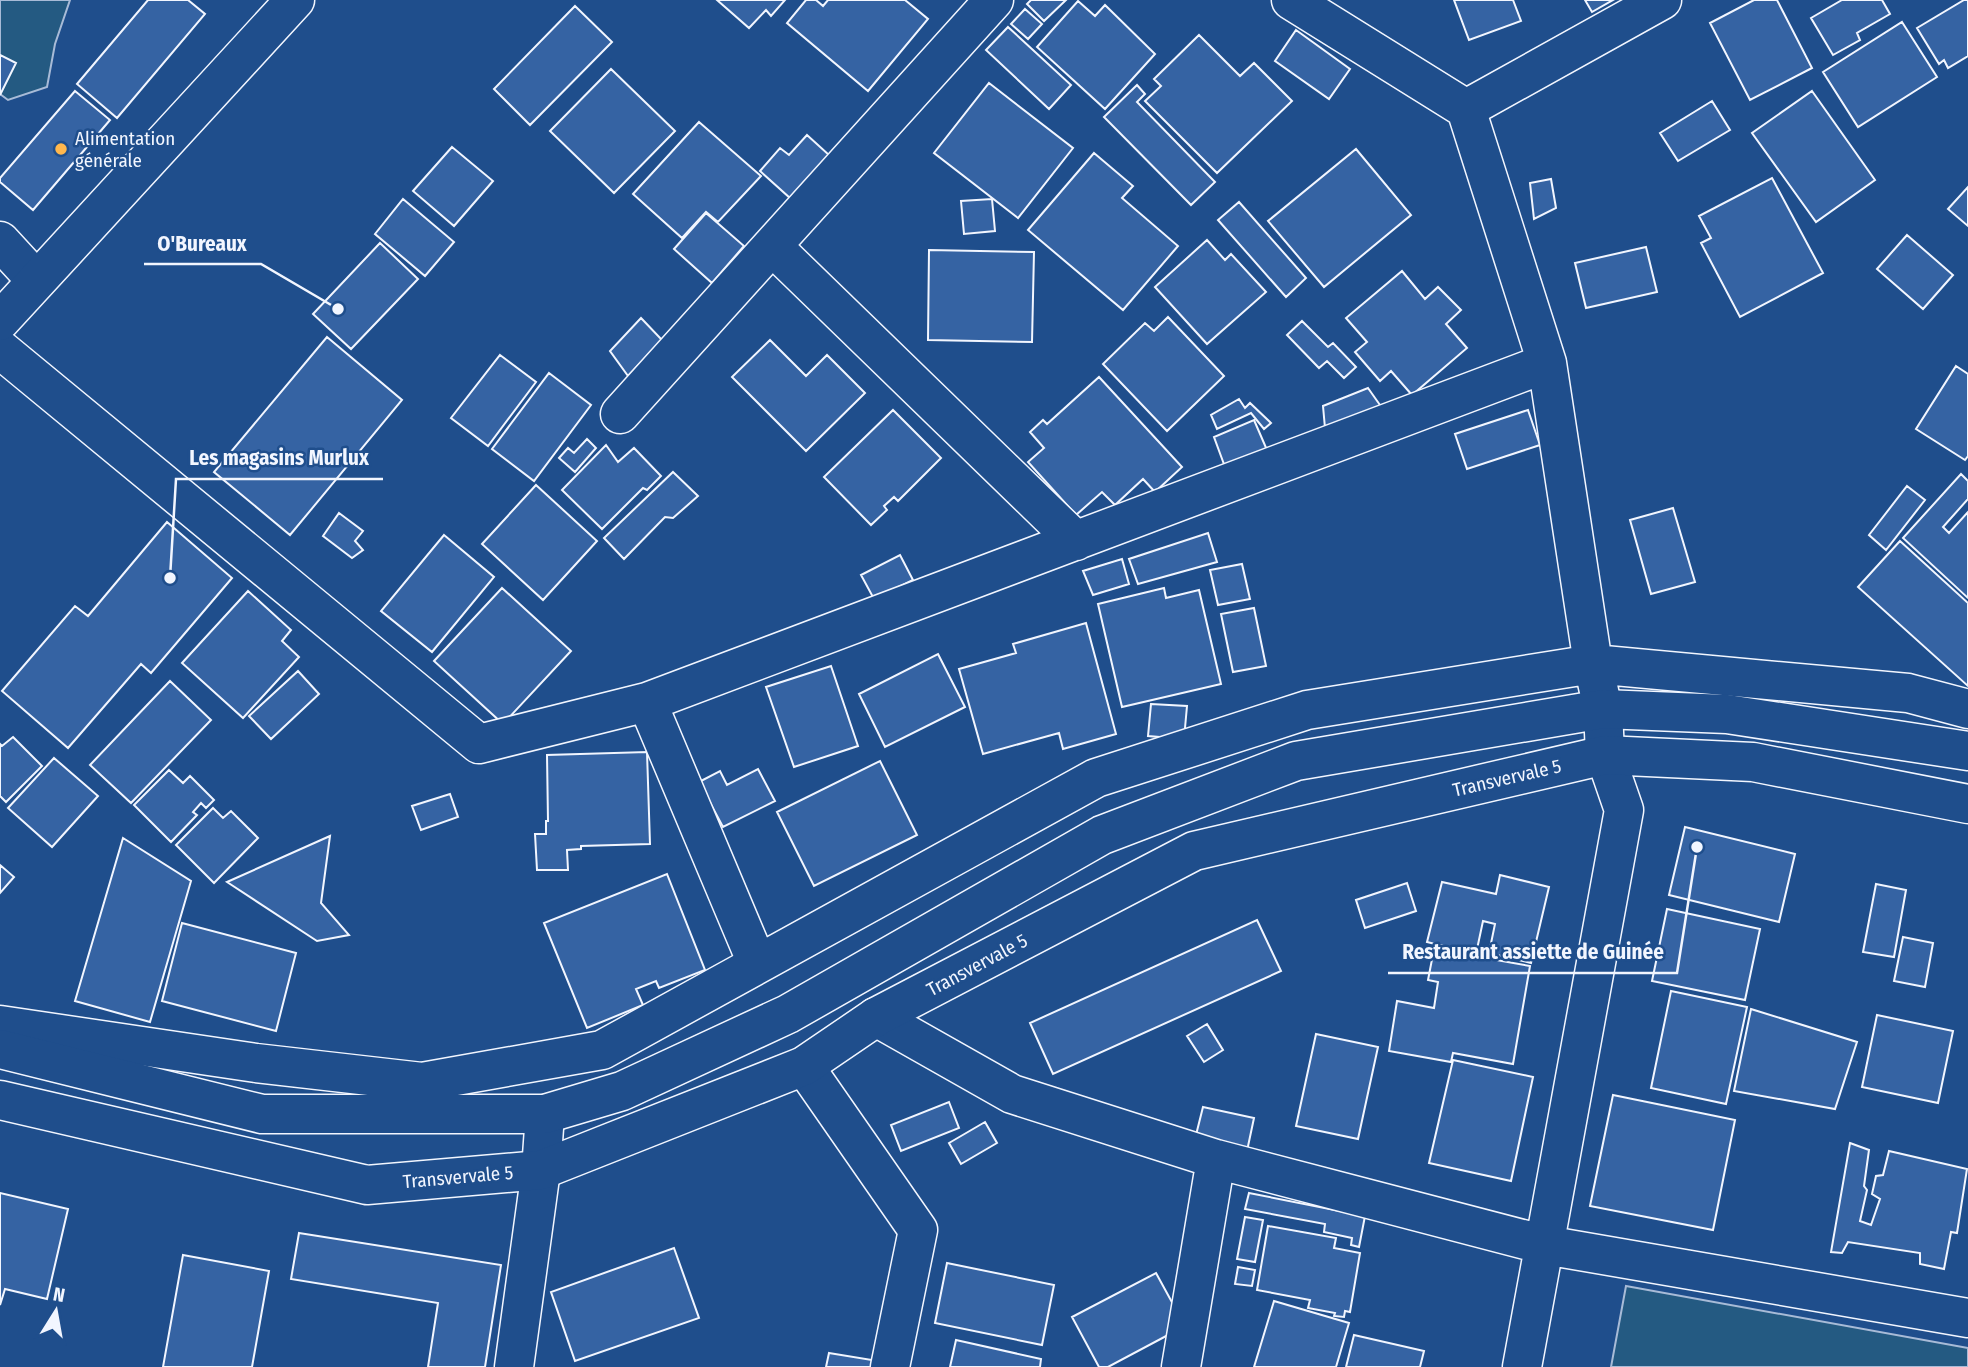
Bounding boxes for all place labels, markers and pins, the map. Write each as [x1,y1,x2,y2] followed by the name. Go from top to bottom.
[75,127,175,172] place label: Alimentation générale
[53,141,69,157] marker: Alimentation générale
[144,222,261,264] callout: O'Bureaux
[176,437,383,479] callout: Les magasins Murlux
[1388,931,1677,973] callout: Restaurant assiette de Guinée

